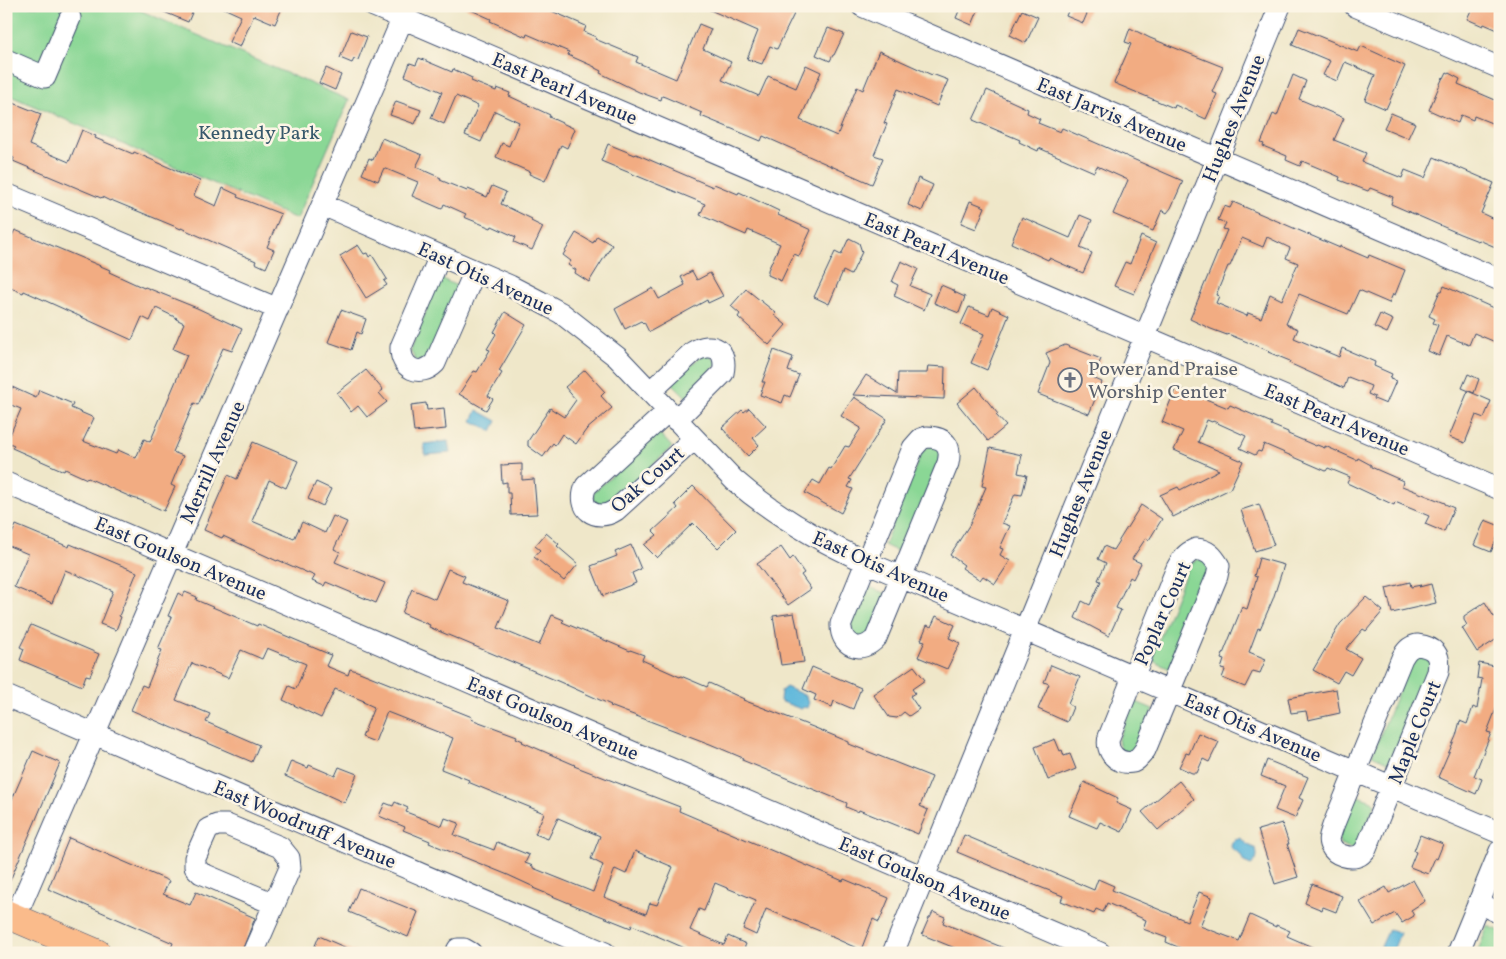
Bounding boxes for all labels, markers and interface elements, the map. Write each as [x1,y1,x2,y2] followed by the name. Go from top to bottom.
[487,46,641,133] street label: East Pearl Avenue
[1196,50,1273,187] street label: Hughes Avenue
[1032,71,1191,160] street label: East Jarvis Avenue
[198,120,320,148] park label: Kennedy Park
[859,206,1013,293] street label: East Pearl Avenue
[413,236,558,324] street label: East Otis Avenue
[1088,356,1238,407] place label: Power and Praise Worship Center
[1057,367,1083,393] church icon: Power and Praise Worship Center
[1259,377,1413,464] street label: East Pearl Avenue
[174,397,253,529] street label: Merrill Avenue
[1043,425,1120,562] street label: Hughes Avenue
[605,440,691,521] street label: Oak Court
[90,511,271,609] street label: East Goulson Avenue
[807,525,953,611] street label: East Otis Avenue
[1128,557,1199,671] street label: Poplar Court
[462,671,643,769] street label: East Goulson Avenue
[1382,677,1449,789] street label: Maple Court
[1179,687,1325,770] street label: East Otis Avenue
[208,775,400,877] street label: East Woodruff Avenue
[834,831,1015,929] street label: East Goulson Avenue

